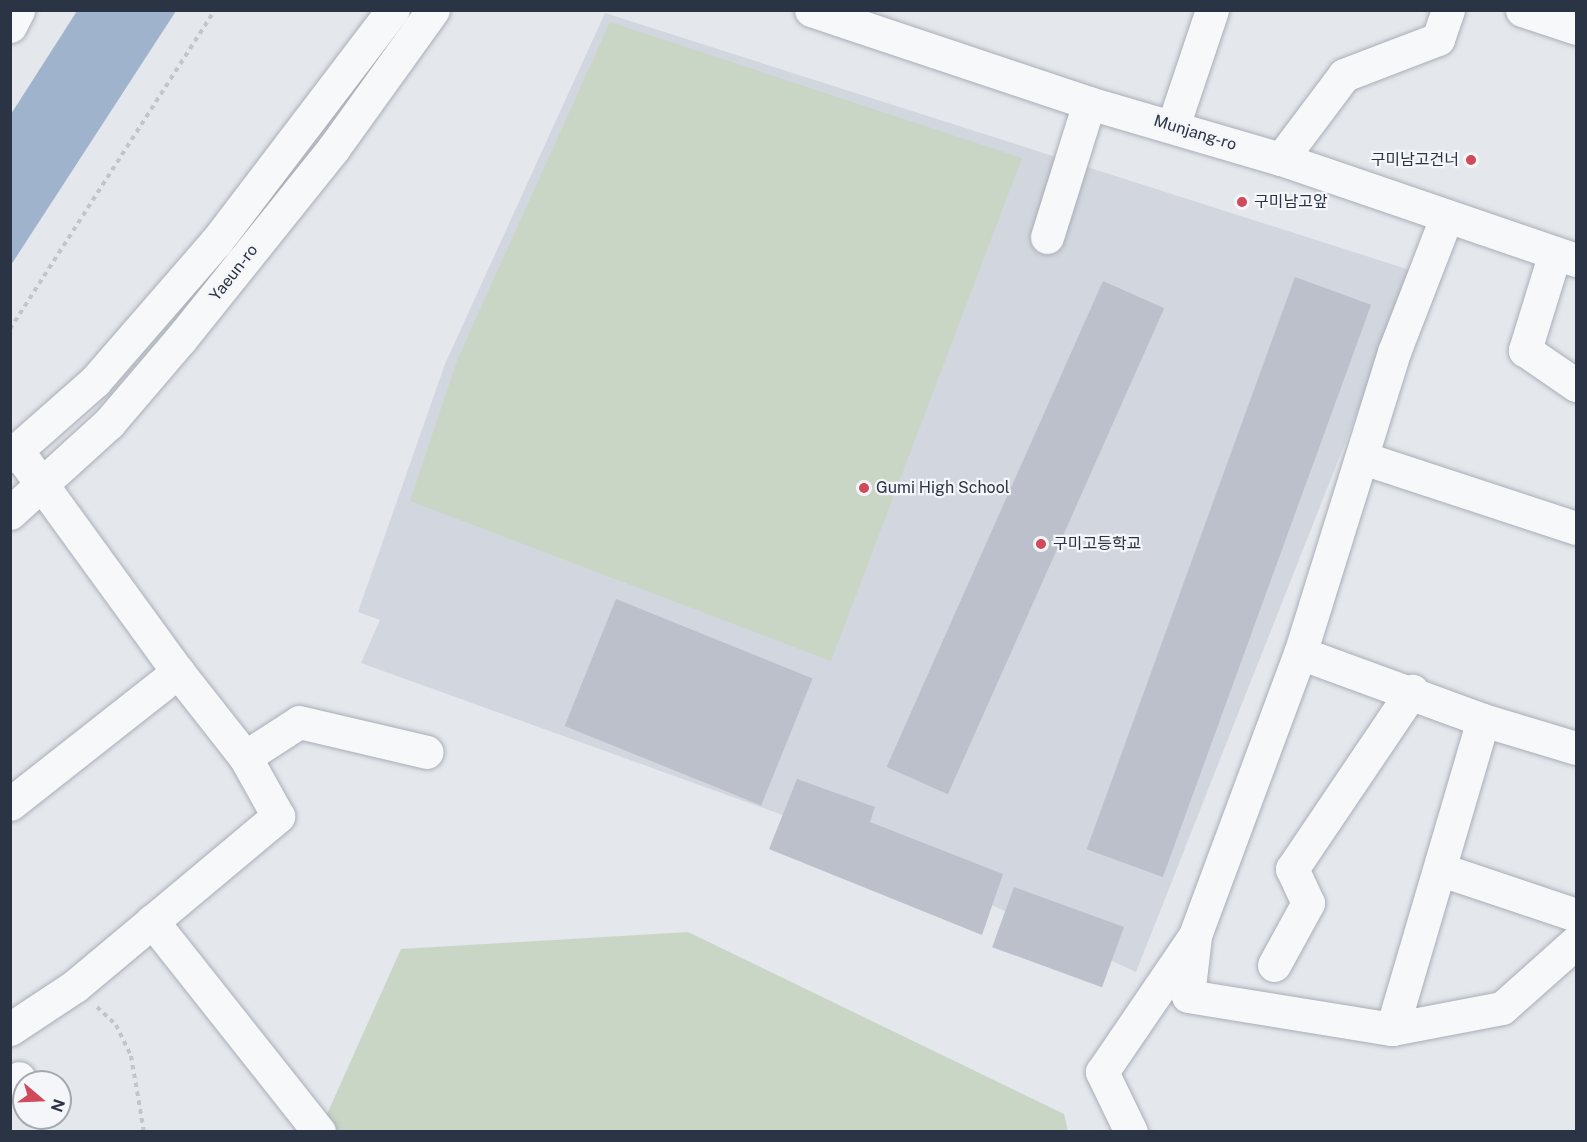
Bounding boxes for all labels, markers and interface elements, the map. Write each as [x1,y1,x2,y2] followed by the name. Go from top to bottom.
[1151,111,1239,155] street label: Munjang-ro
[1371,150,1459,170] place label: 구미남고건너
[1464,153,1478,167] marker: 구미남고건너
[1254,192,1328,212] place label: 구미남고앞
[1235,195,1249,209] marker: 구미남고앞
[206,241,262,305] street label: Yaeun-ro
[876,478,1010,498] place label: Gumi High School
[857,481,871,495] marker: Gumi High School
[1053,534,1141,554] place label: 구미고등학교
[1034,537,1048,551] marker: 구미고등학교
[12,1070,72,1130] north arrow
[47,1096,69,1114] text: N

